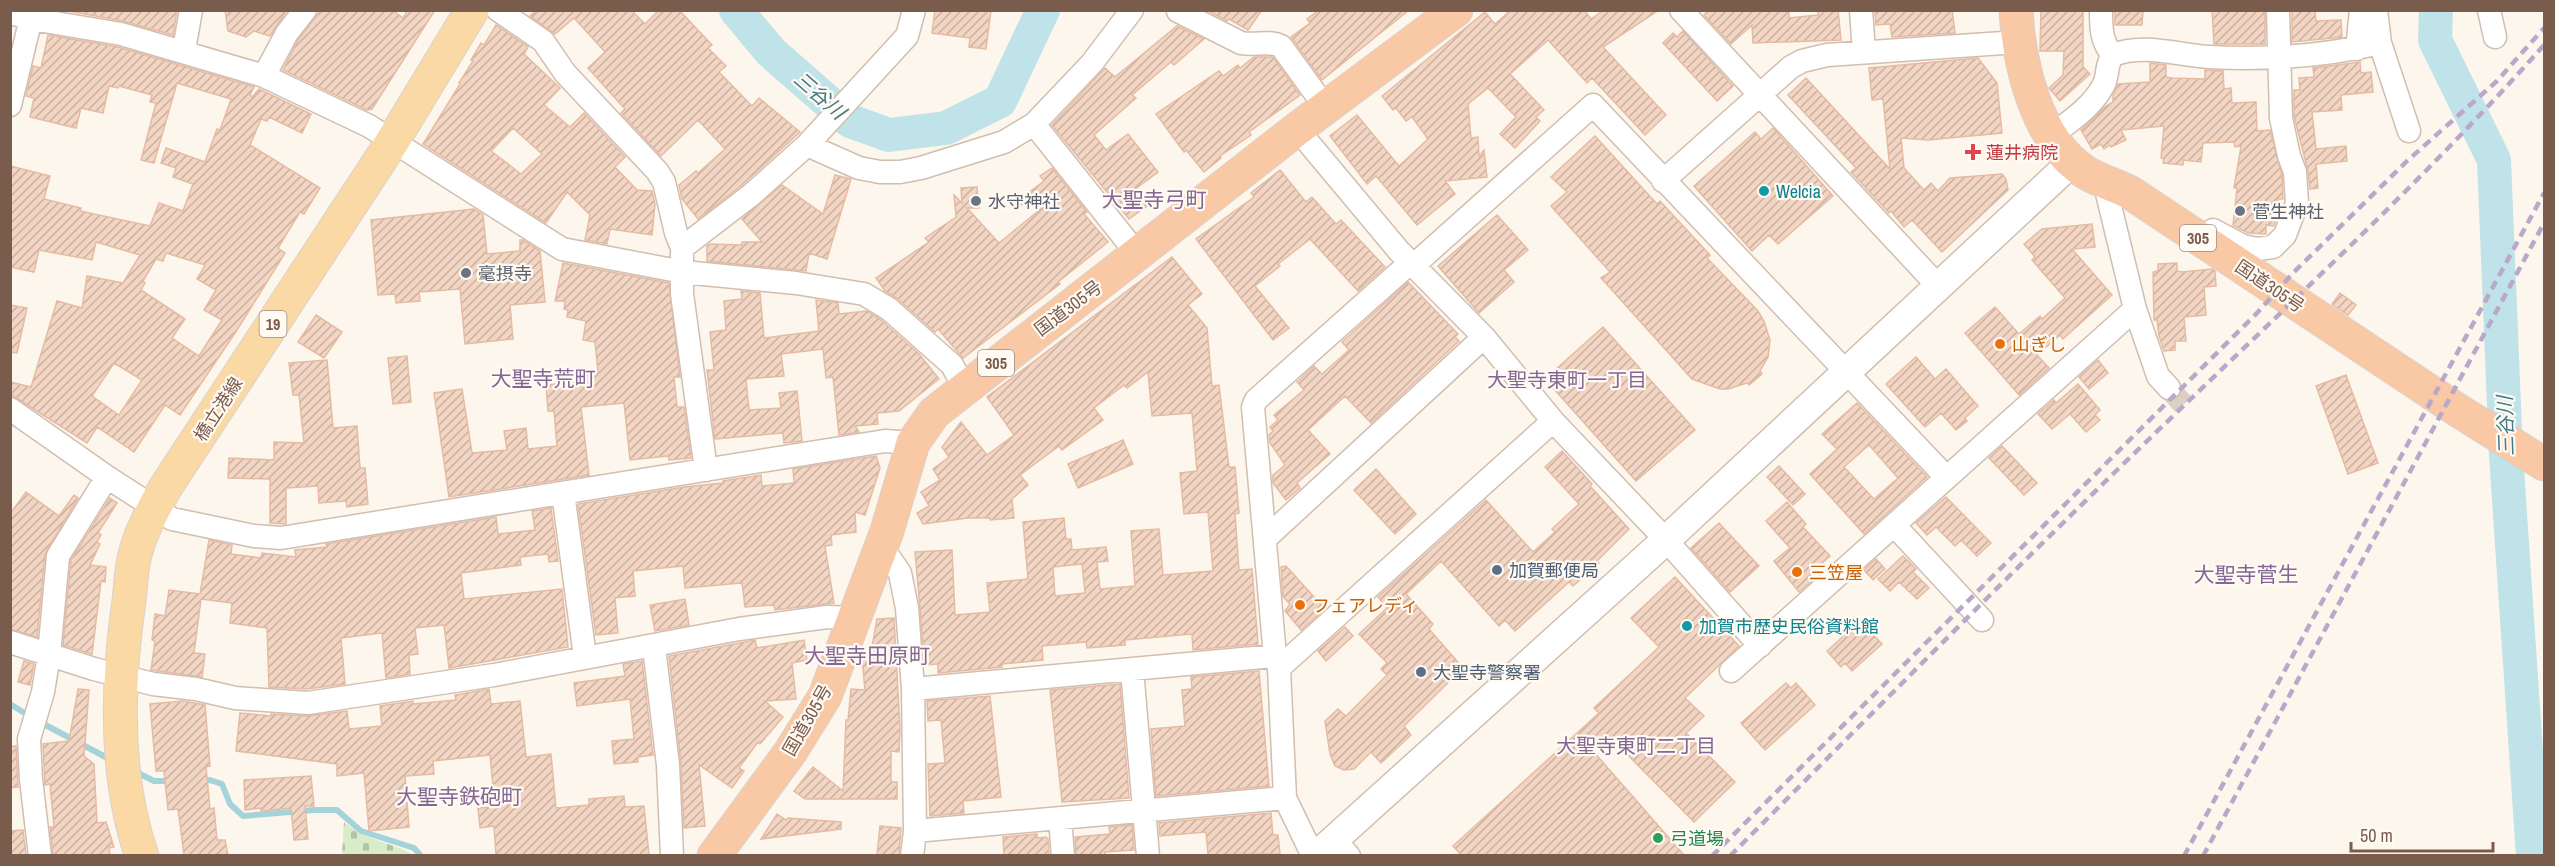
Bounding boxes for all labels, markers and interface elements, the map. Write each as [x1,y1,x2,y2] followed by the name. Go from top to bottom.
[789,65,853,126] water label: 三谷川
[1986,140,2058,165] place label: 蓮井病院
[1964,143,1982,161] marker: 蓮井病院
[1776,179,1821,204] place label: Welcia
[1757,184,1771,198] marker: Welcia
[1102,185,1207,214] district label: 大聖寺弓町
[988,189,1060,214] place label: 水守神社
[969,194,983,208] marker: 水守神社
[2252,199,2324,224] place label: 菅生神社
[2233,204,2247,218] marker: 菅生神社
[2180,225,2216,251] road number: 305
[2230,254,2310,318] street label: 国道305号
[478,261,532,286] place label: 毫摂寺
[459,266,473,280] marker: 毫摂寺
[1029,274,1107,342] street label: 国道305号
[260,311,286,337] road number: 19
[2012,332,2066,357] place label: 山ぎし
[1993,337,2007,351] marker: 山ぎし
[978,350,1014,376] road number: 305
[491,364,596,393] district label: 大聖寺荒町
[1487,366,1647,393] district label: 大聖寺東町一丁目
[188,372,248,446] street label: 橋立港線
[2490,394,2520,456] water label: 三谷川
[1509,558,1599,583] place label: 加賀郵便局
[1809,560,1863,585] place label: 三笠屋
[2194,560,2299,589] district label: 大聖寺菅生
[1490,563,1504,577] marker: 加賀郵便局
[1790,565,1804,579] marker: 三笠屋
[1312,593,1419,618] place label: フェアレディ
[1293,598,1307,612] marker: フェアレディ
[1699,614,1879,639] place label: 加賀市歴史民俗資料館
[1680,619,1694,633] marker: 加賀市歴史民俗資料館
[804,641,930,670] district label: 大聖寺田原町
[1433,660,1541,685] place label: 大聖寺警察署
[1414,665,1428,679] marker: 大聖寺警察署
[777,680,837,760] street label: 国道305号
[1556,732,1716,759] district label: 大聖寺東町二丁目
[396,782,522,811] district label: 大聖寺鉄砲町
[2351,815,2494,853] scale bar
[2360,823,2393,848] text: 50 m
[1670,826,1724,851] place label: 弓道場
[1651,831,1665,845] marker: 弓道場

